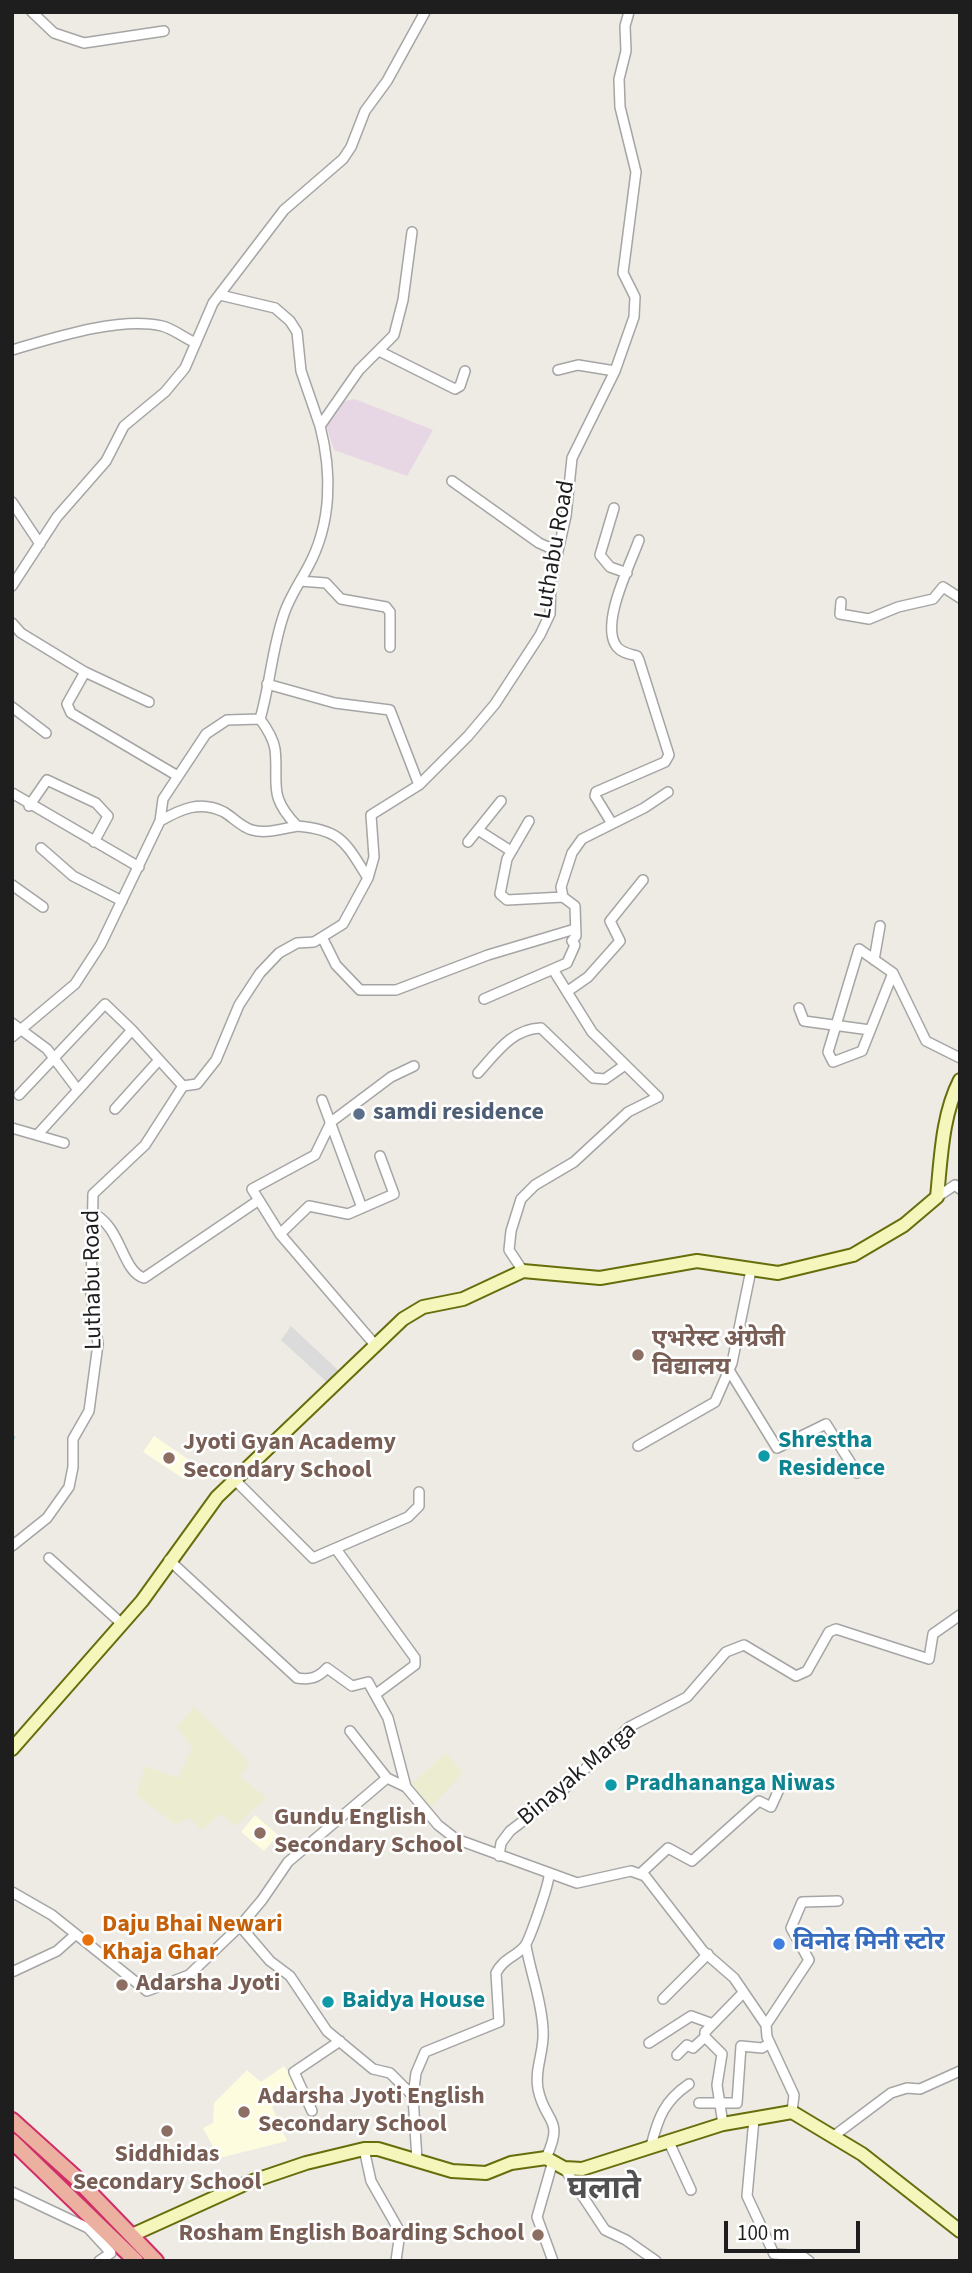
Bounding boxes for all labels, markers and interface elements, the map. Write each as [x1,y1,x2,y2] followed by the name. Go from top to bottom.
[530,478,582,622] street label: Luthabu Road
[373,1100,544,1128] place label: samdi residence
[351,1106,367,1122] marker: samdi residence
[78,1210,110,1350] street label: Luthabu Road
[652,1327,785,1383] place label: एभरेस्ट अंग्रेजी विद्यालय
[630,1347,646,1363] marker: एभरेस्ट अंग्रेजी विद्यालय
[778,1428,885,1484] place label: Shrestha Residence
[183,1430,396,1486] place label: Jyoti Gyan Academy Secondary School
[756,1448,772,1464] marker: Shrestha Residence
[161,1450,177,1466] marker: Jyoti Gyan Academy Secondary School
[513,1717,643,1833] street label: Binayak Marga
[625,1771,835,1799] place label: Pradhananga Niwas
[603,1777,619,1793] marker: Pradhananga Niwas
[274,1805,463,1861] place label: Gundu English Secondary School
[252,1825,268,1841] marker: Gundu English Secondary School
[102,1912,283,1968] place label: Daju Bhai Newari Khaja Ghar
[793,1930,945,1958] place label: विनोद मिनी स्टोर
[80,1932,96,1948] marker: Daju Bhai Newari Khaja Ghar
[771,1936,787,1952] marker: विनोद मिनी स्टोर
[136,1971,280,1999] place label: Adarsha Jyoti
[114,1977,130,1993] marker: Adarsha Jyoti
[342,1988,485,2016] place label: Baidya House
[320,1994,336,2010] marker: Baidya House
[258,2084,485,2140] place label: Adarsha Jyoti English Secondary School
[236,2104,252,2120] marker: Adarsha Jyoti English Secondary School
[159,2123,175,2139] marker: Siddhidas Secondary School
[73,2142,261,2198] place label: Siddhidas Secondary School
[567,2172,641,2210] district label: घलाते
[727,2206,864,2250] scale bar
[737,2218,790,2248] text: 100 m
[179,2221,524,2249] place label: Rosham English Boarding School
[530,2227,546,2243] marker: Rosham English Boarding School

